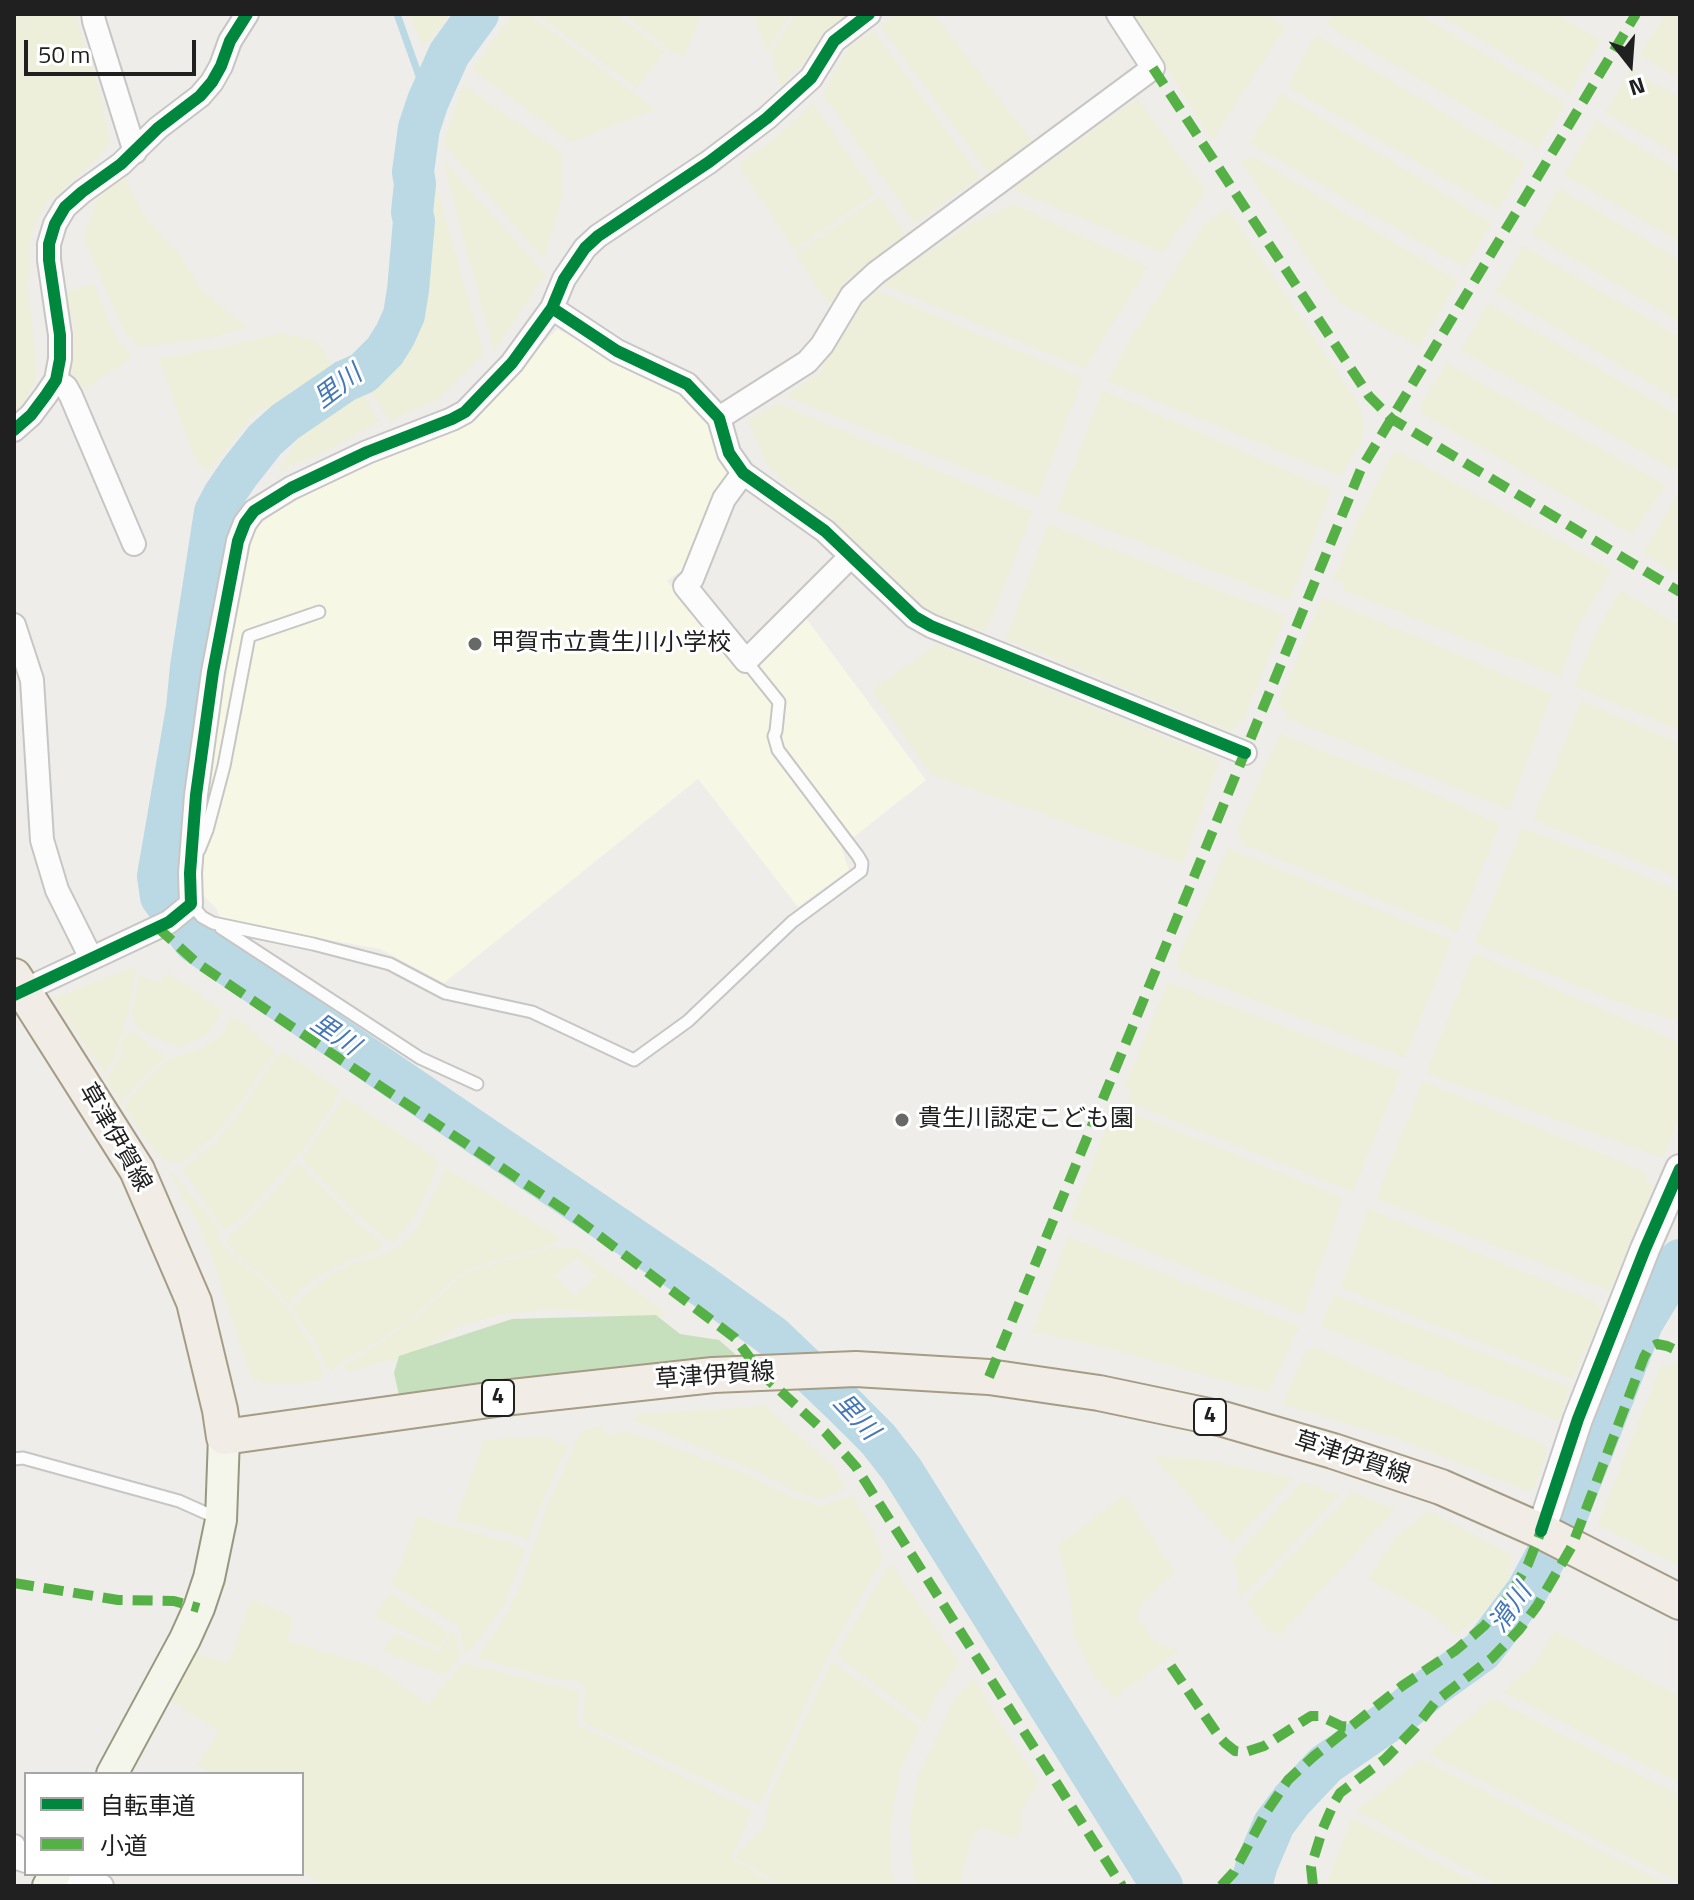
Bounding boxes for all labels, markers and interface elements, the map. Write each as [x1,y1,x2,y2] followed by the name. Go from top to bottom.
[28,24,200,74] scale bar
[1590,24,1670,104] north arrow
[38,36,90,72] text: 50 m
[1625,68,1649,105] text: N
[309,360,369,416] water label: 里川
[491,630,731,658] place label: 甲賀市立貴生川小学校
[466,635,484,653] marker: 甲賀市立貴生川小学校
[304,1009,364,1063] water label: 里川
[72,1079,156,1197] street label: 草津伊賀線
[918,1106,1134,1134] place label: 貴生川認定こども園
[893,1111,911,1129] marker: 貴生川認定こども園
[654,1358,776,1396] street label: 草津伊賀線
[482,1380,514,1416] road number: 4
[826,1388,884,1448] water label: 里川
[1194,1399,1226,1435] road number: 4
[1290,1427,1414,1491] street label: 草津伊賀線
[1484,1579,1540,1639] water label: 滑川
[24,1772,304,1876] legend
[100,1787,196,1823] text: 自転車道
[100,1827,148,1863] text: 小道

